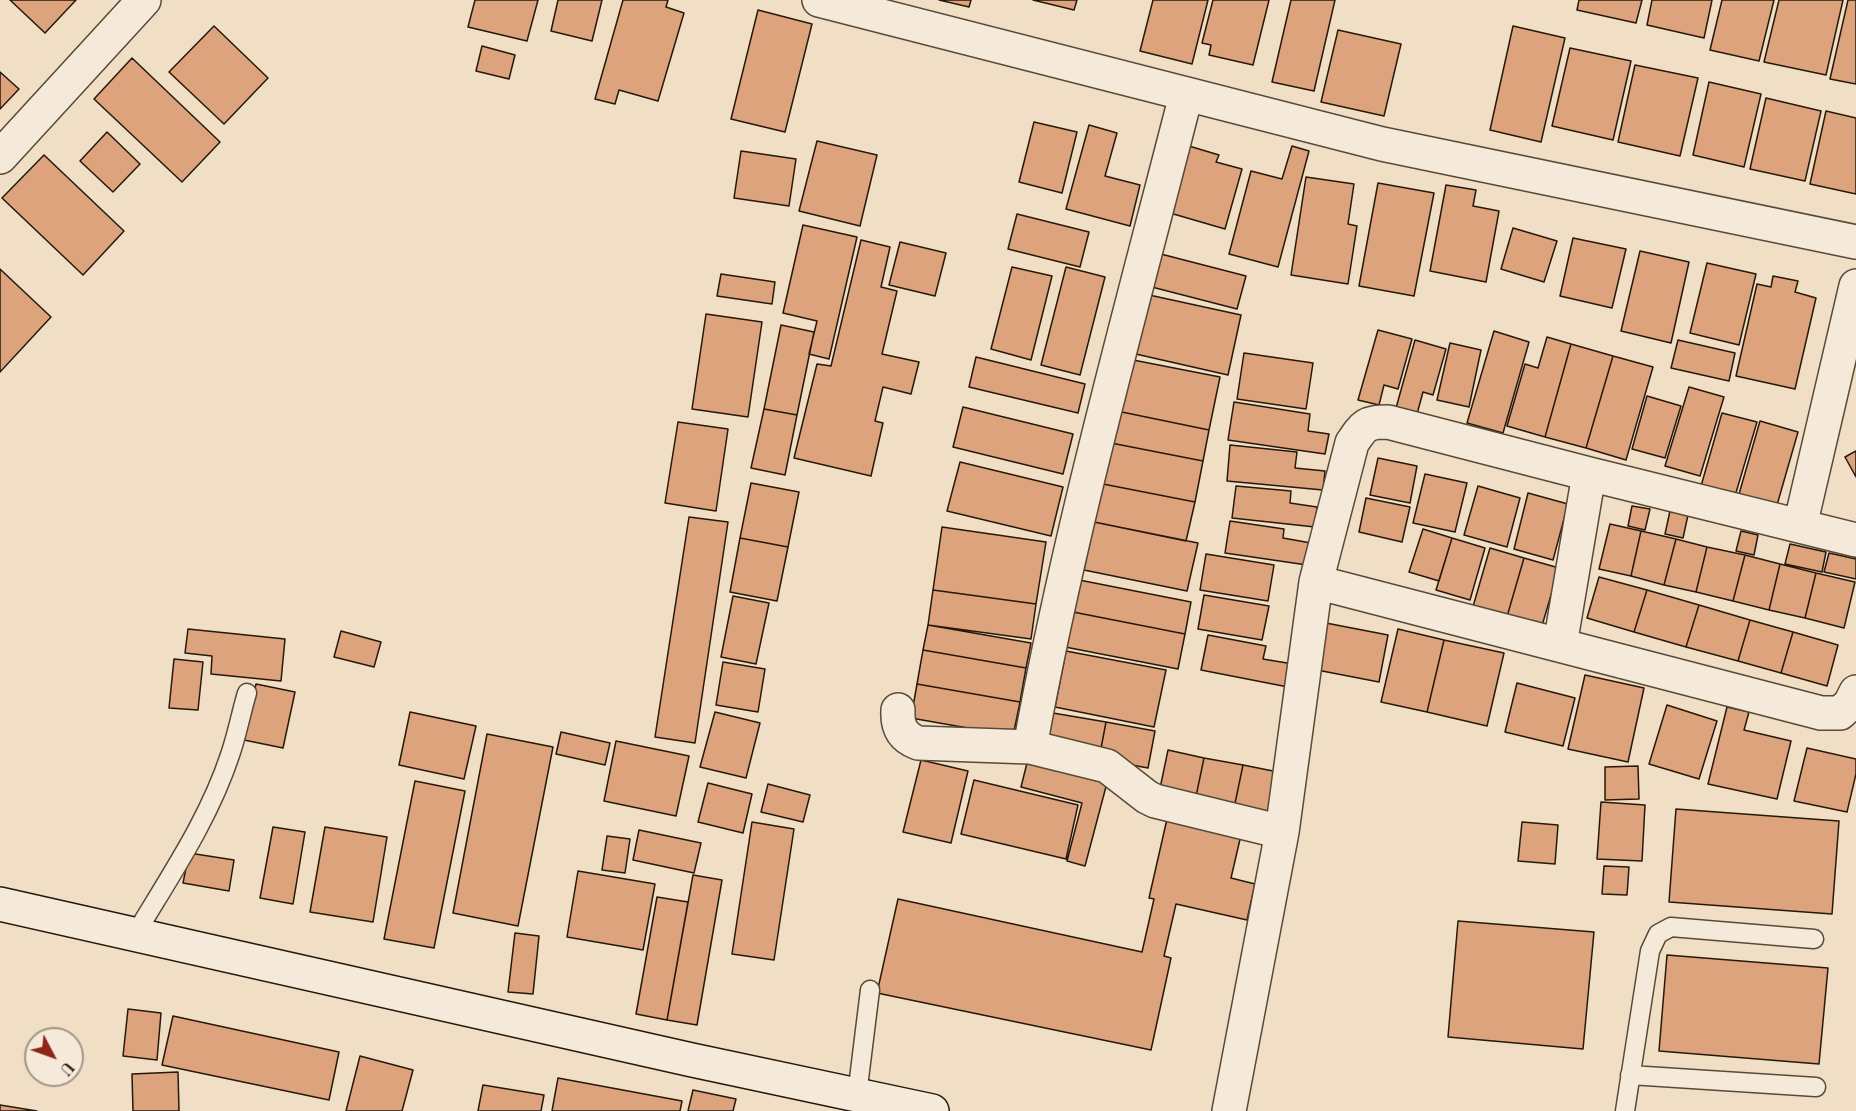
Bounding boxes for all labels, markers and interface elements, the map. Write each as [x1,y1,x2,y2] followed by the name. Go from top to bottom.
[24,1027,84,1087] north arrow
[56,1057,76,1078] text: U

